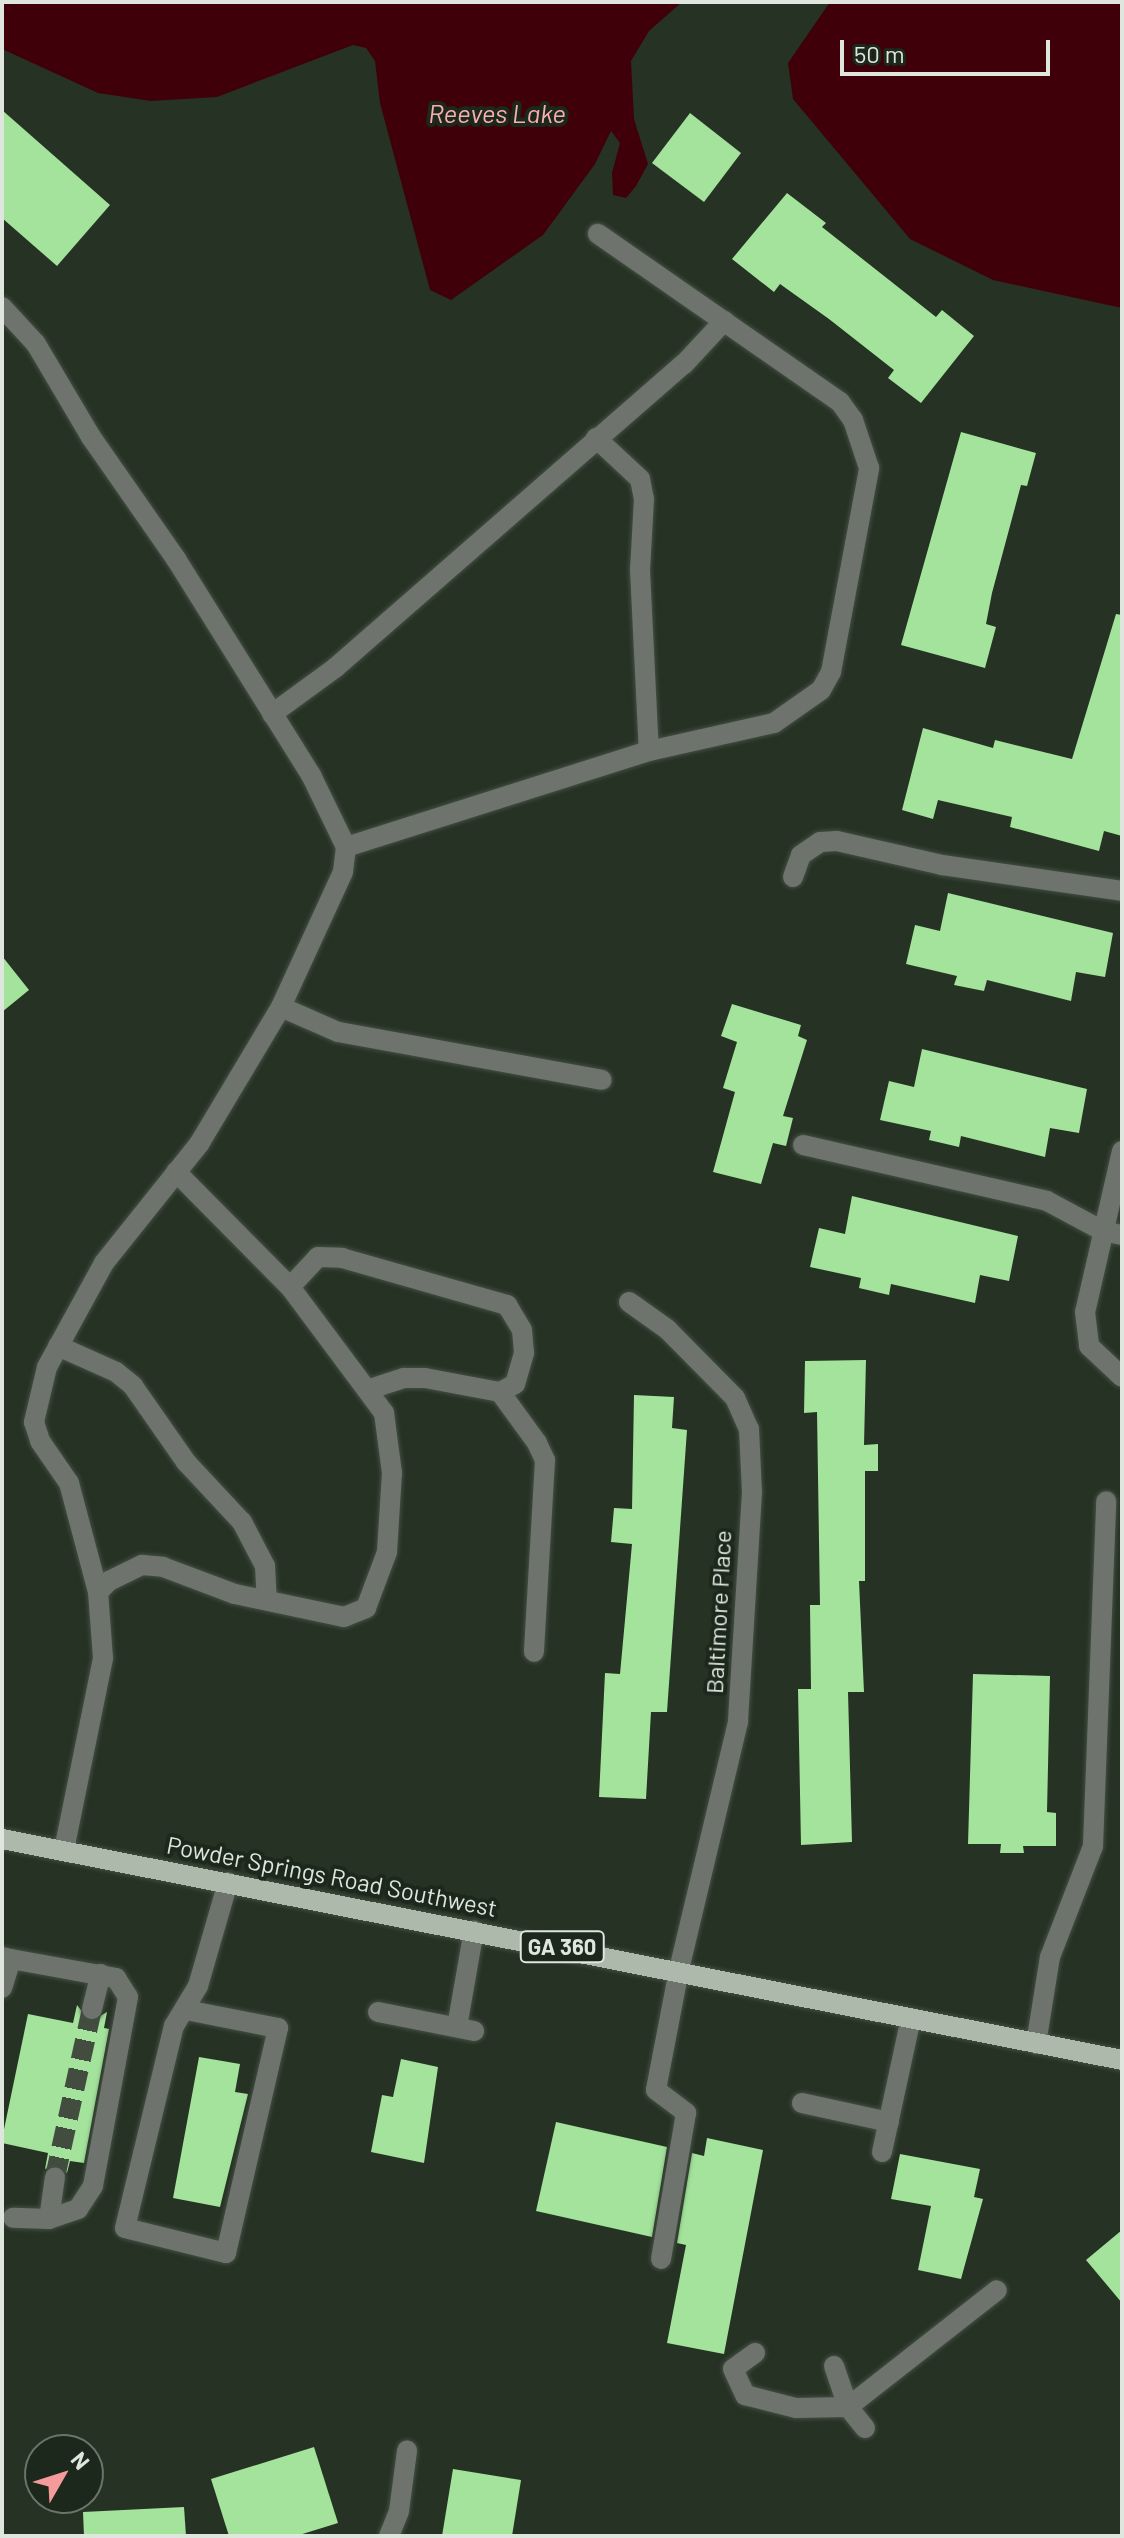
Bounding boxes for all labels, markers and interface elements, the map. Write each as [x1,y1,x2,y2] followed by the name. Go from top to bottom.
[844,24,1054,74] scale bar
[854,39,905,68] text: 50 m
[428,97,566,129] water label: Reeves Lake
[699,1530,737,1694] street label: Baltimore Place
[164,1830,500,1922] street label: Powder Springs Road Southwest
[518,1929,606,1965] road number: GA 360
[24,2434,104,2514] north arrow
[66,2446,96,2474] text: N

